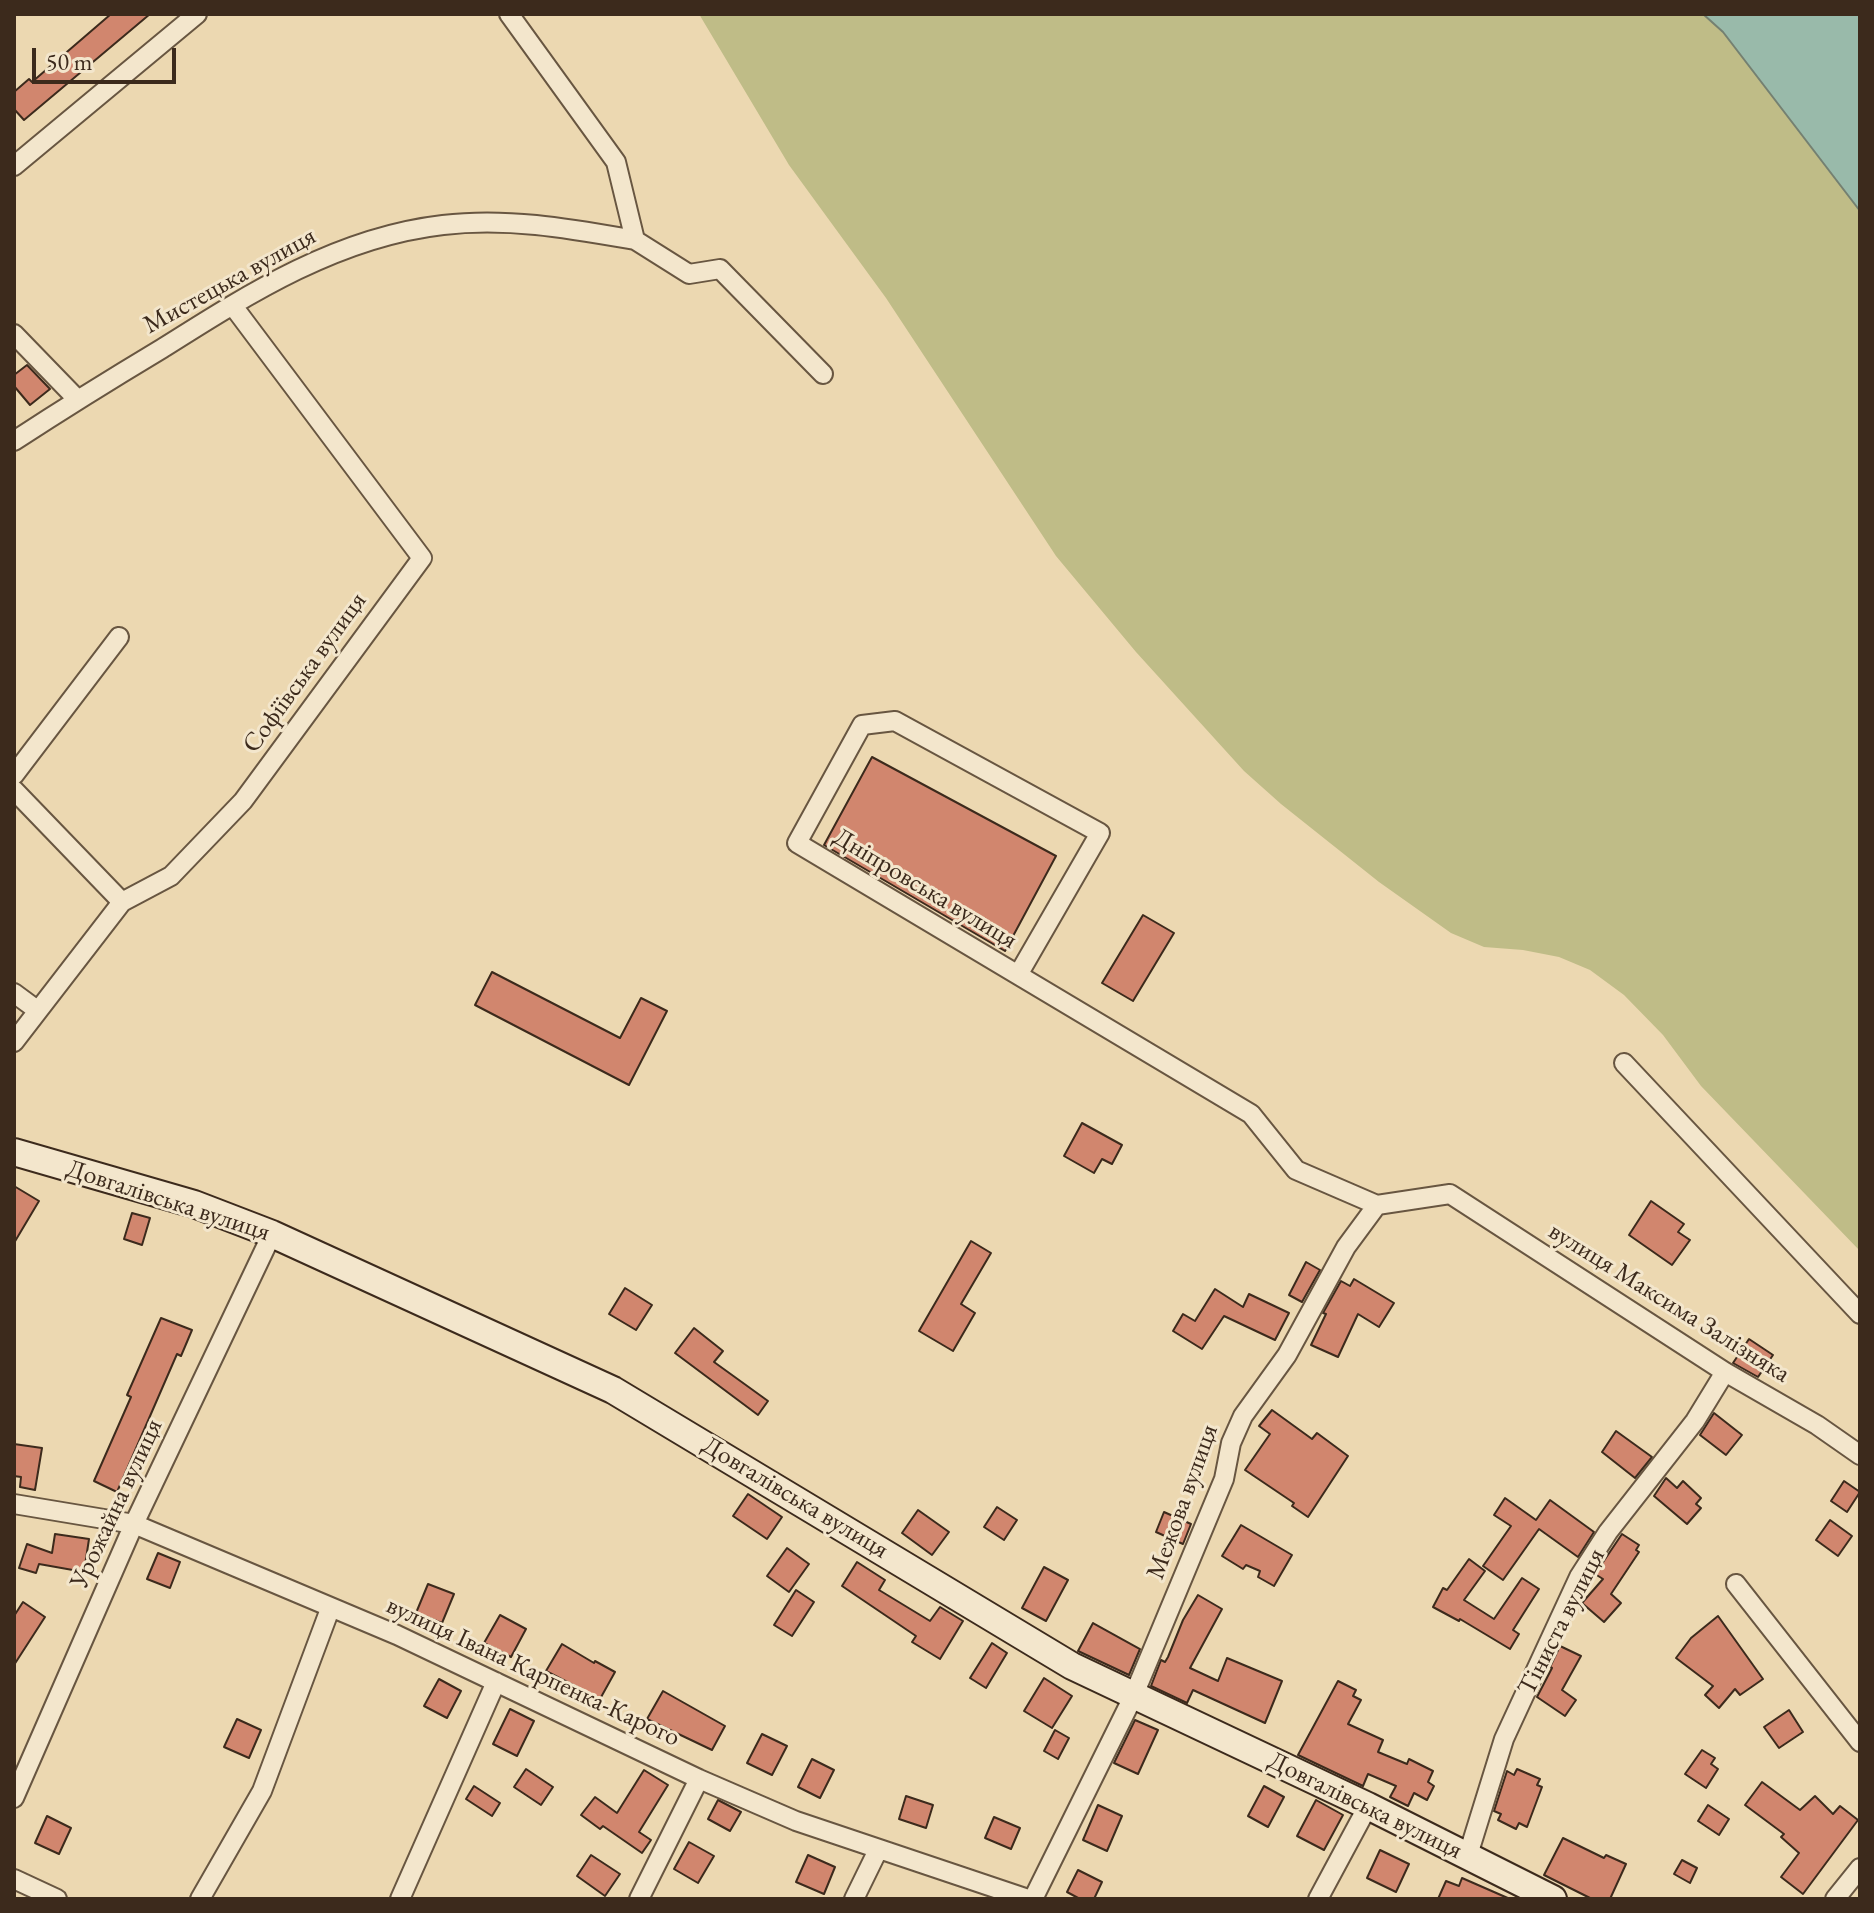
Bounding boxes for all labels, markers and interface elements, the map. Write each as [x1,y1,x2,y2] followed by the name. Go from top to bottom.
[36,32,180,82] scale bar
[46,46,93,77] text: 50 m
[138,221,322,341] street label: Мистецька вулиця
[236,587,374,759] street label: Софіївська вулиця
[827,822,1023,956] street label: Дніпровська вулиця
[62,1153,274,1249] street label: Довгалівська вулиця
[1543,1216,1795,1390] street label: вулиця Максима Залізняка
[64,1414,170,1594] street label: Урожайна вулиця
[1141,1420,1225,1584] street label: Межова вулиця
[696,1430,894,1566] street label: Довгалівська вулиця
[1512,1543,1612,1701] street label: Тіниста вулиця
[381,1590,685,1754] street label: вулиця Івана Карпенка-Карого
[1263,1745,1467,1867] street label: Довгалівська вулиця

